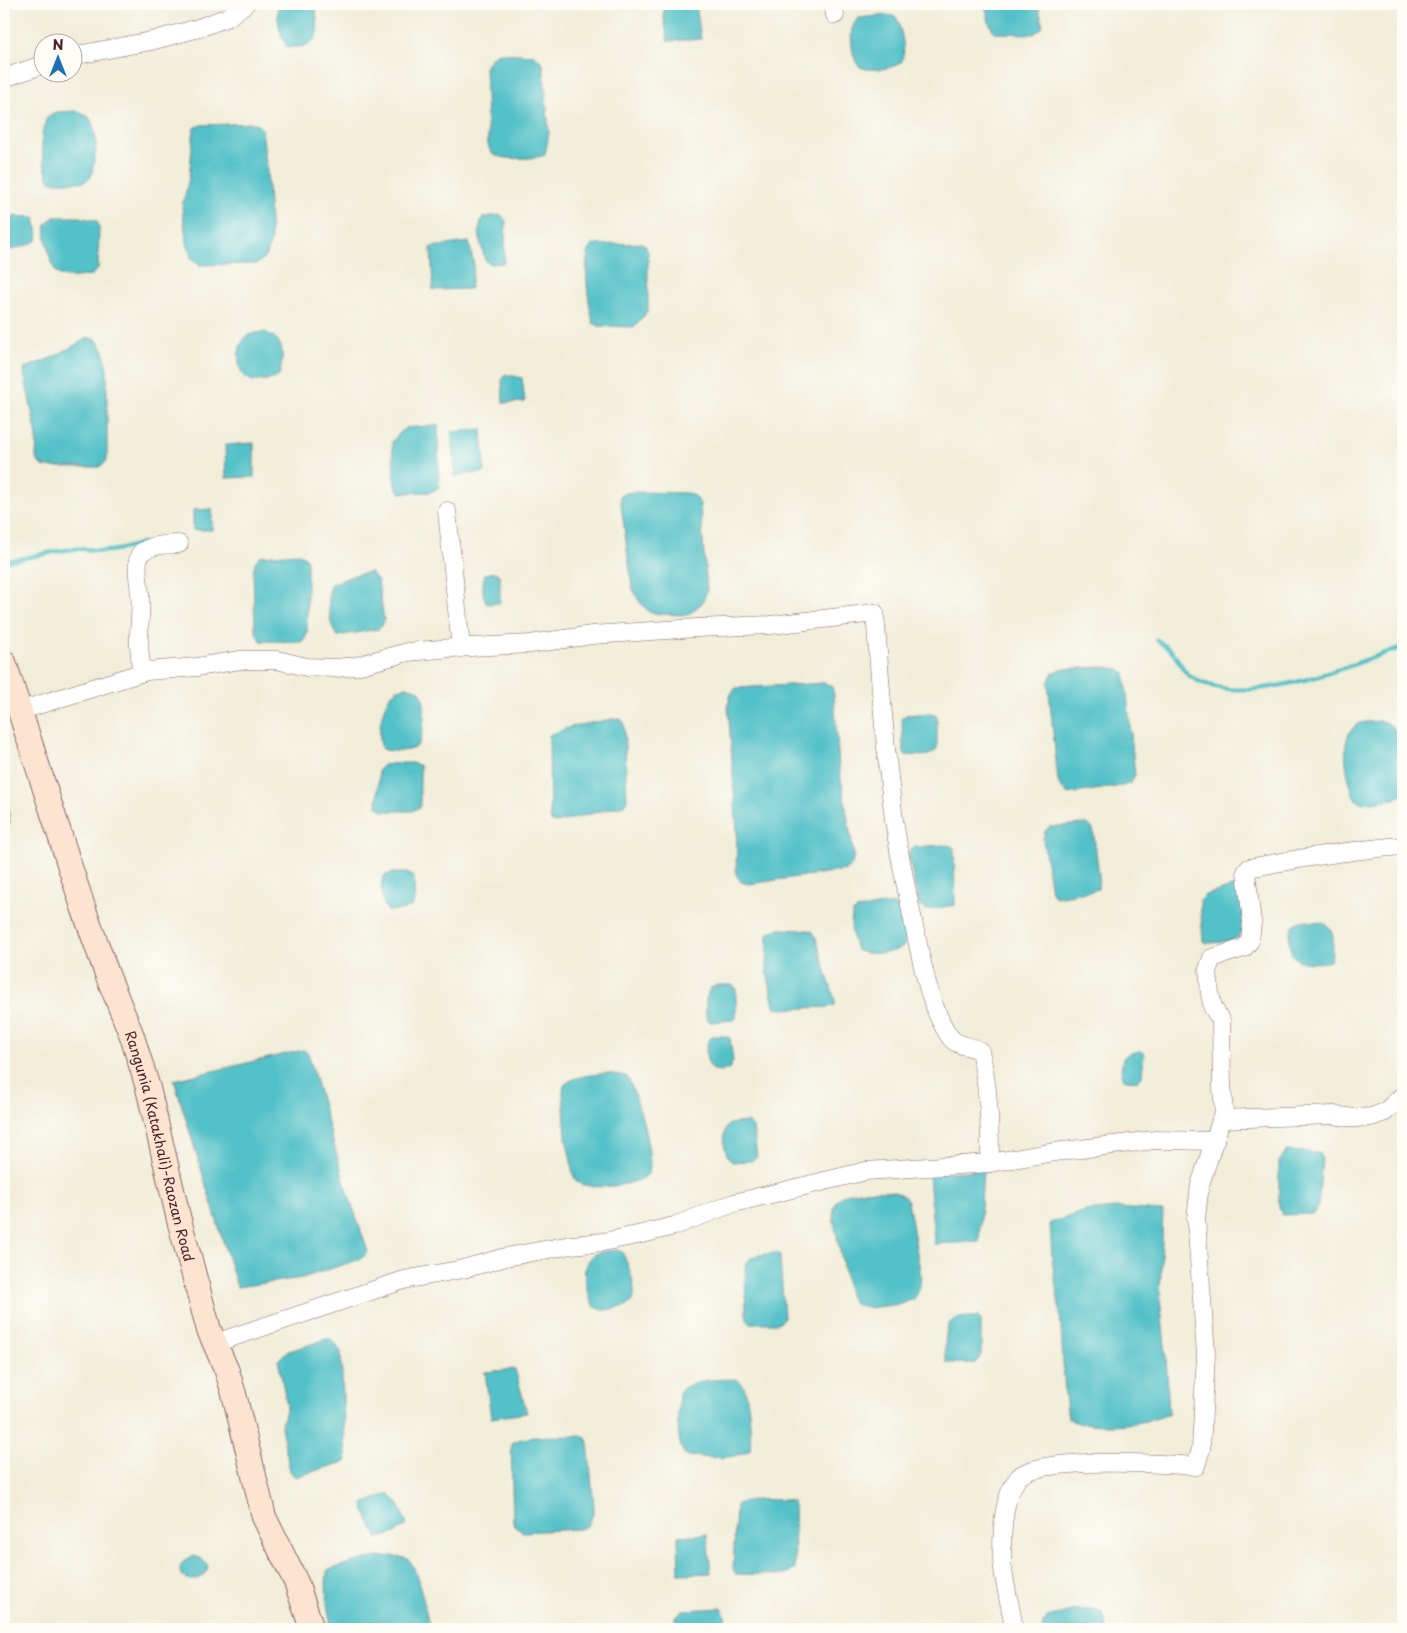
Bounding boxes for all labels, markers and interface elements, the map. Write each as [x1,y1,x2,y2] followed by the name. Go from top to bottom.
[32,32,82,82] north arrow
[52,34,64,55] text: N
[120,1027,200,1264] street label: Rangunia (Katakhali)-Raozan Road

